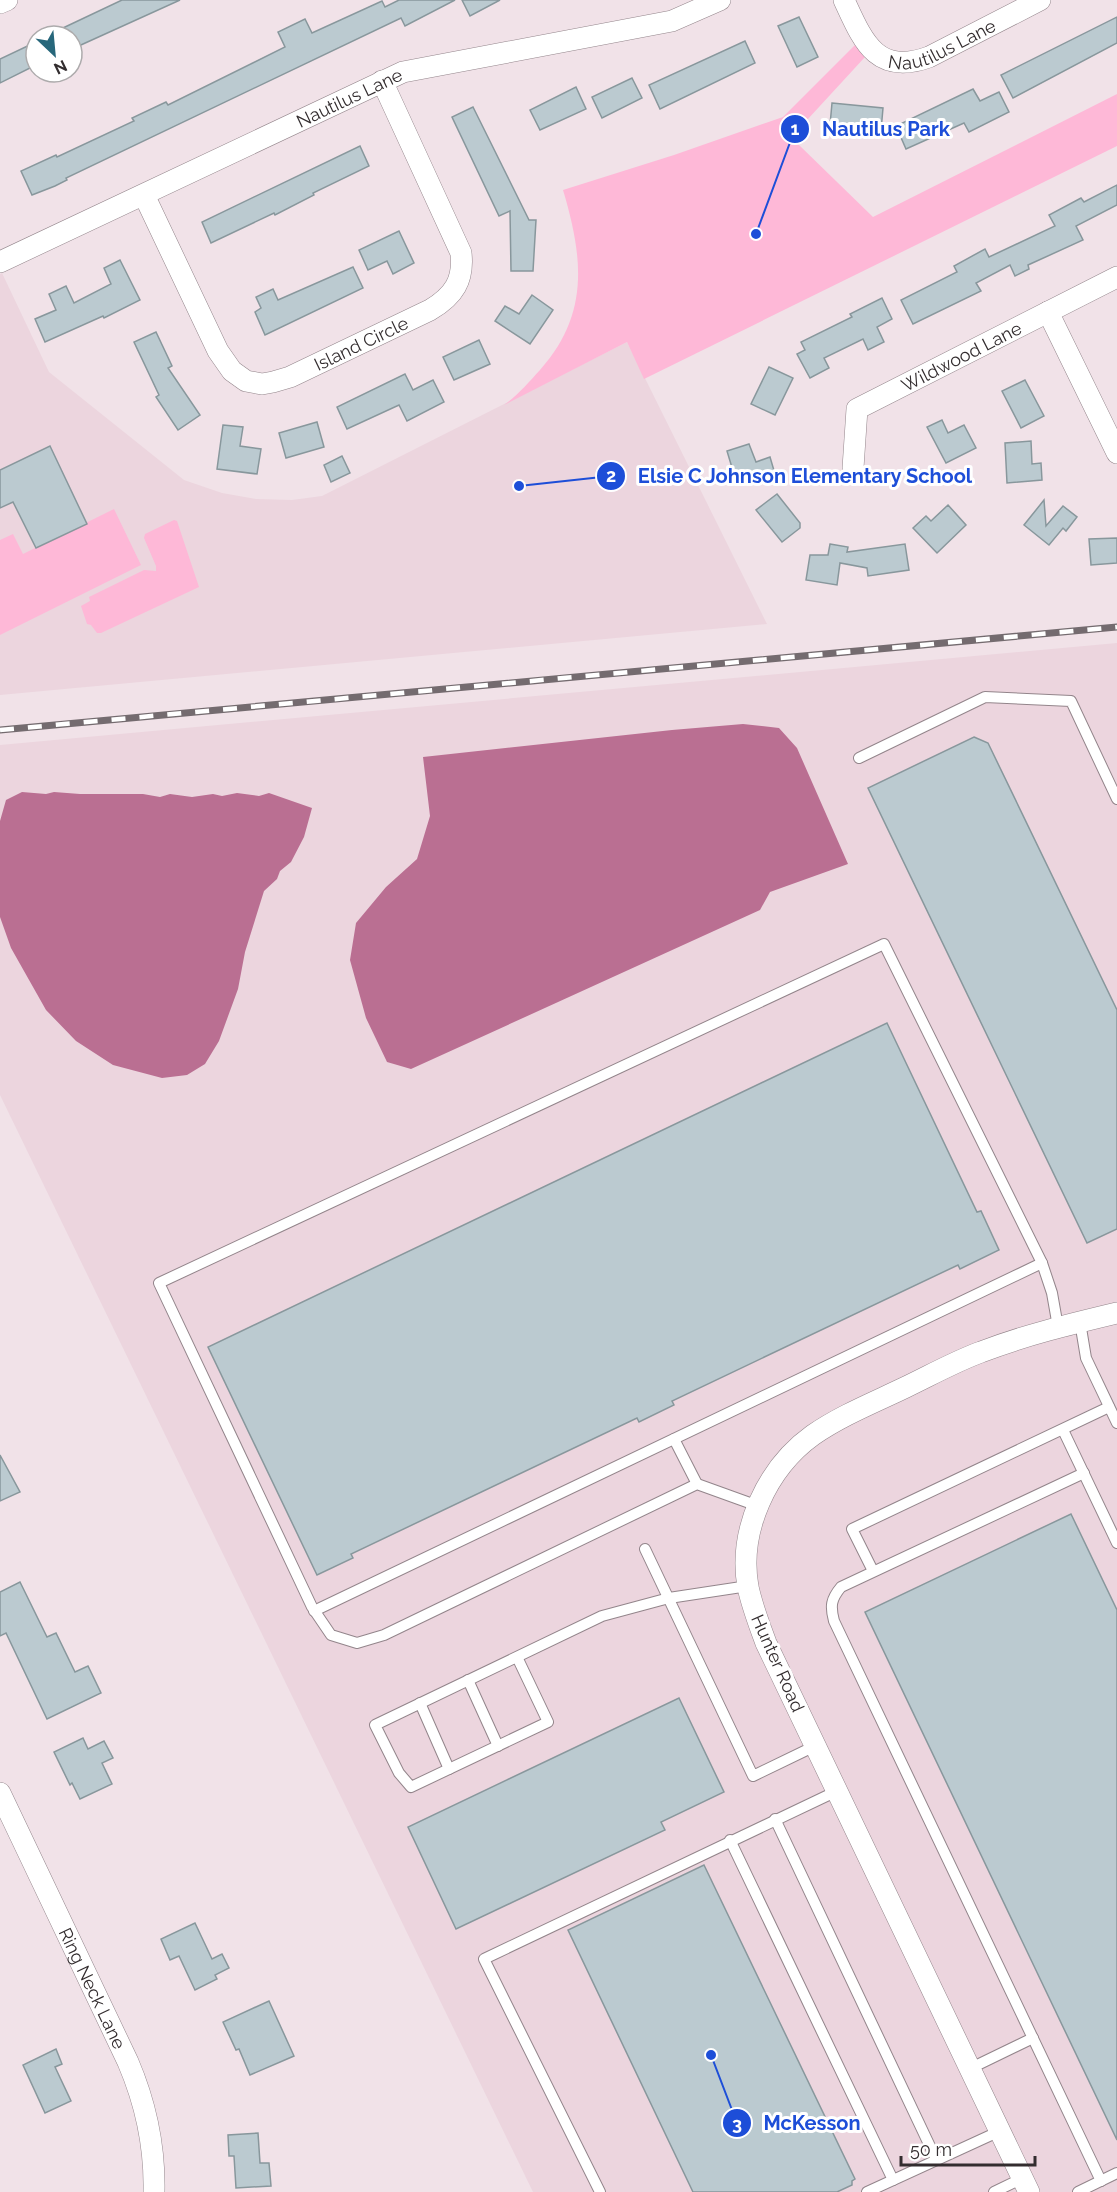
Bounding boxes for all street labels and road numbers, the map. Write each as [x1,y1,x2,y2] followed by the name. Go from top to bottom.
[887,14,999,73] street label: Nautilus Lane
[293,63,406,131] street label: Nautilus Lane
[310,311,412,375] street label: Island Circle
[898,317,1025,395] street label: Wildwood Lane
[747,1611,809,1715] street label: Hunter Road
[55,1924,131,2052] street label: Ring Neck Lane

